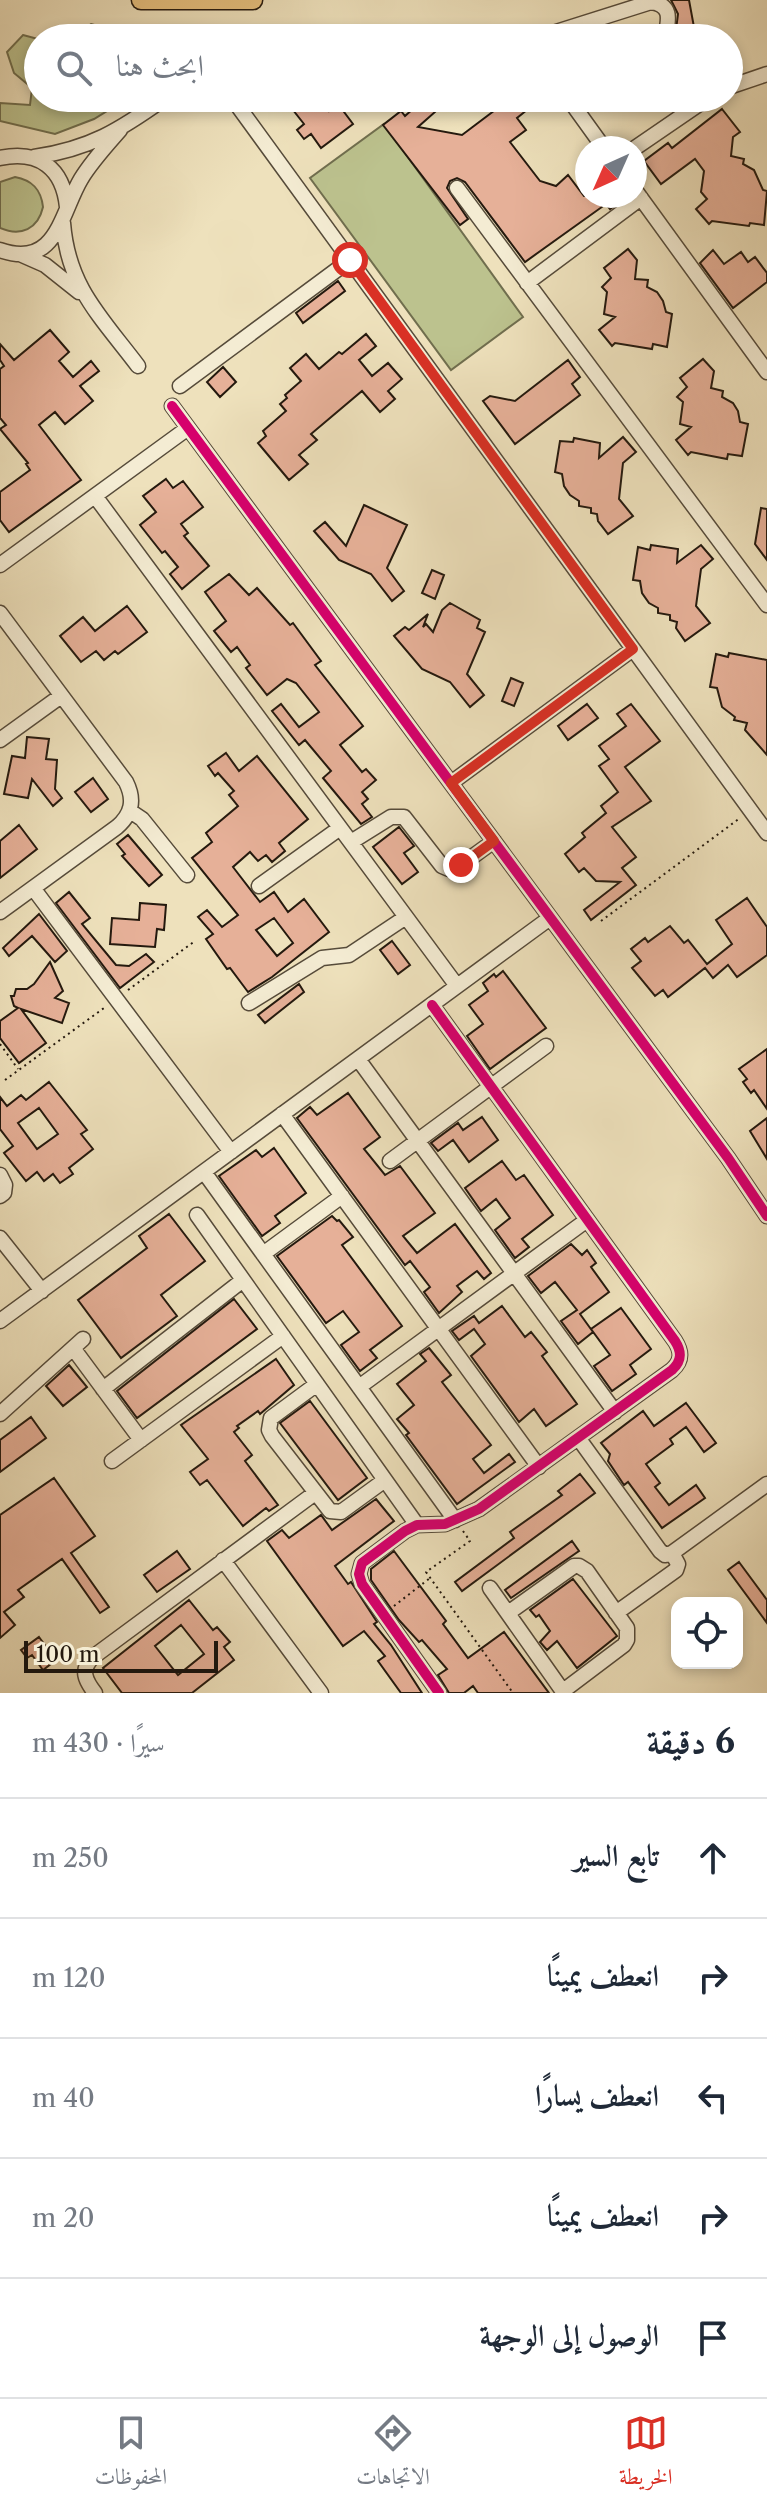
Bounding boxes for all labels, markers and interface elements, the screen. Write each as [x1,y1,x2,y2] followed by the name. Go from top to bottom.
[24,24,743,112] search box
[52,46,96,90] icon: search
[116,47,204,84] text: ابحث هنا
[575,136,647,208] north arrow
[332,242,368,278] route start
[443,847,479,883] route end
[671,1597,743,1669] map controls
[671,1597,743,1669] button: locate
[24,1637,218,1673] scale bar
[36,1641,99,1668] text: 100 m
[647,1720,735,1762] text: 6 دقيقة
[32,1727,165,1759] text: سيرًا · 430 m
[691,1836,735,1880] icon: ahead
[573,1837,659,1874] text: تابع السير
[32,1842,109,1874] text: 250 m
[691,1956,735,2000] icon: right
[547,1957,659,1994] text: انعطف يمينًا
[32,1962,106,1994] text: 120 m
[691,2076,735,2120] icon: left
[535,2077,659,2114] text: انعطف يسارًا
[32,2082,95,2114] text: 40 m
[691,2196,735,2240] icon: right
[547,2197,659,2234] text: انعطف يمينًا
[32,2202,95,2234] text: 20 m
[691,2316,735,2360] icon: arrive
[480,2317,659,2354] text: الوصول إلى الوجهة
[95,2411,167,2498] tab: المحفوظات
[356,2411,430,2498] tab: الاتجاهات
[619,2411,672,2498] tab: الخريطة

